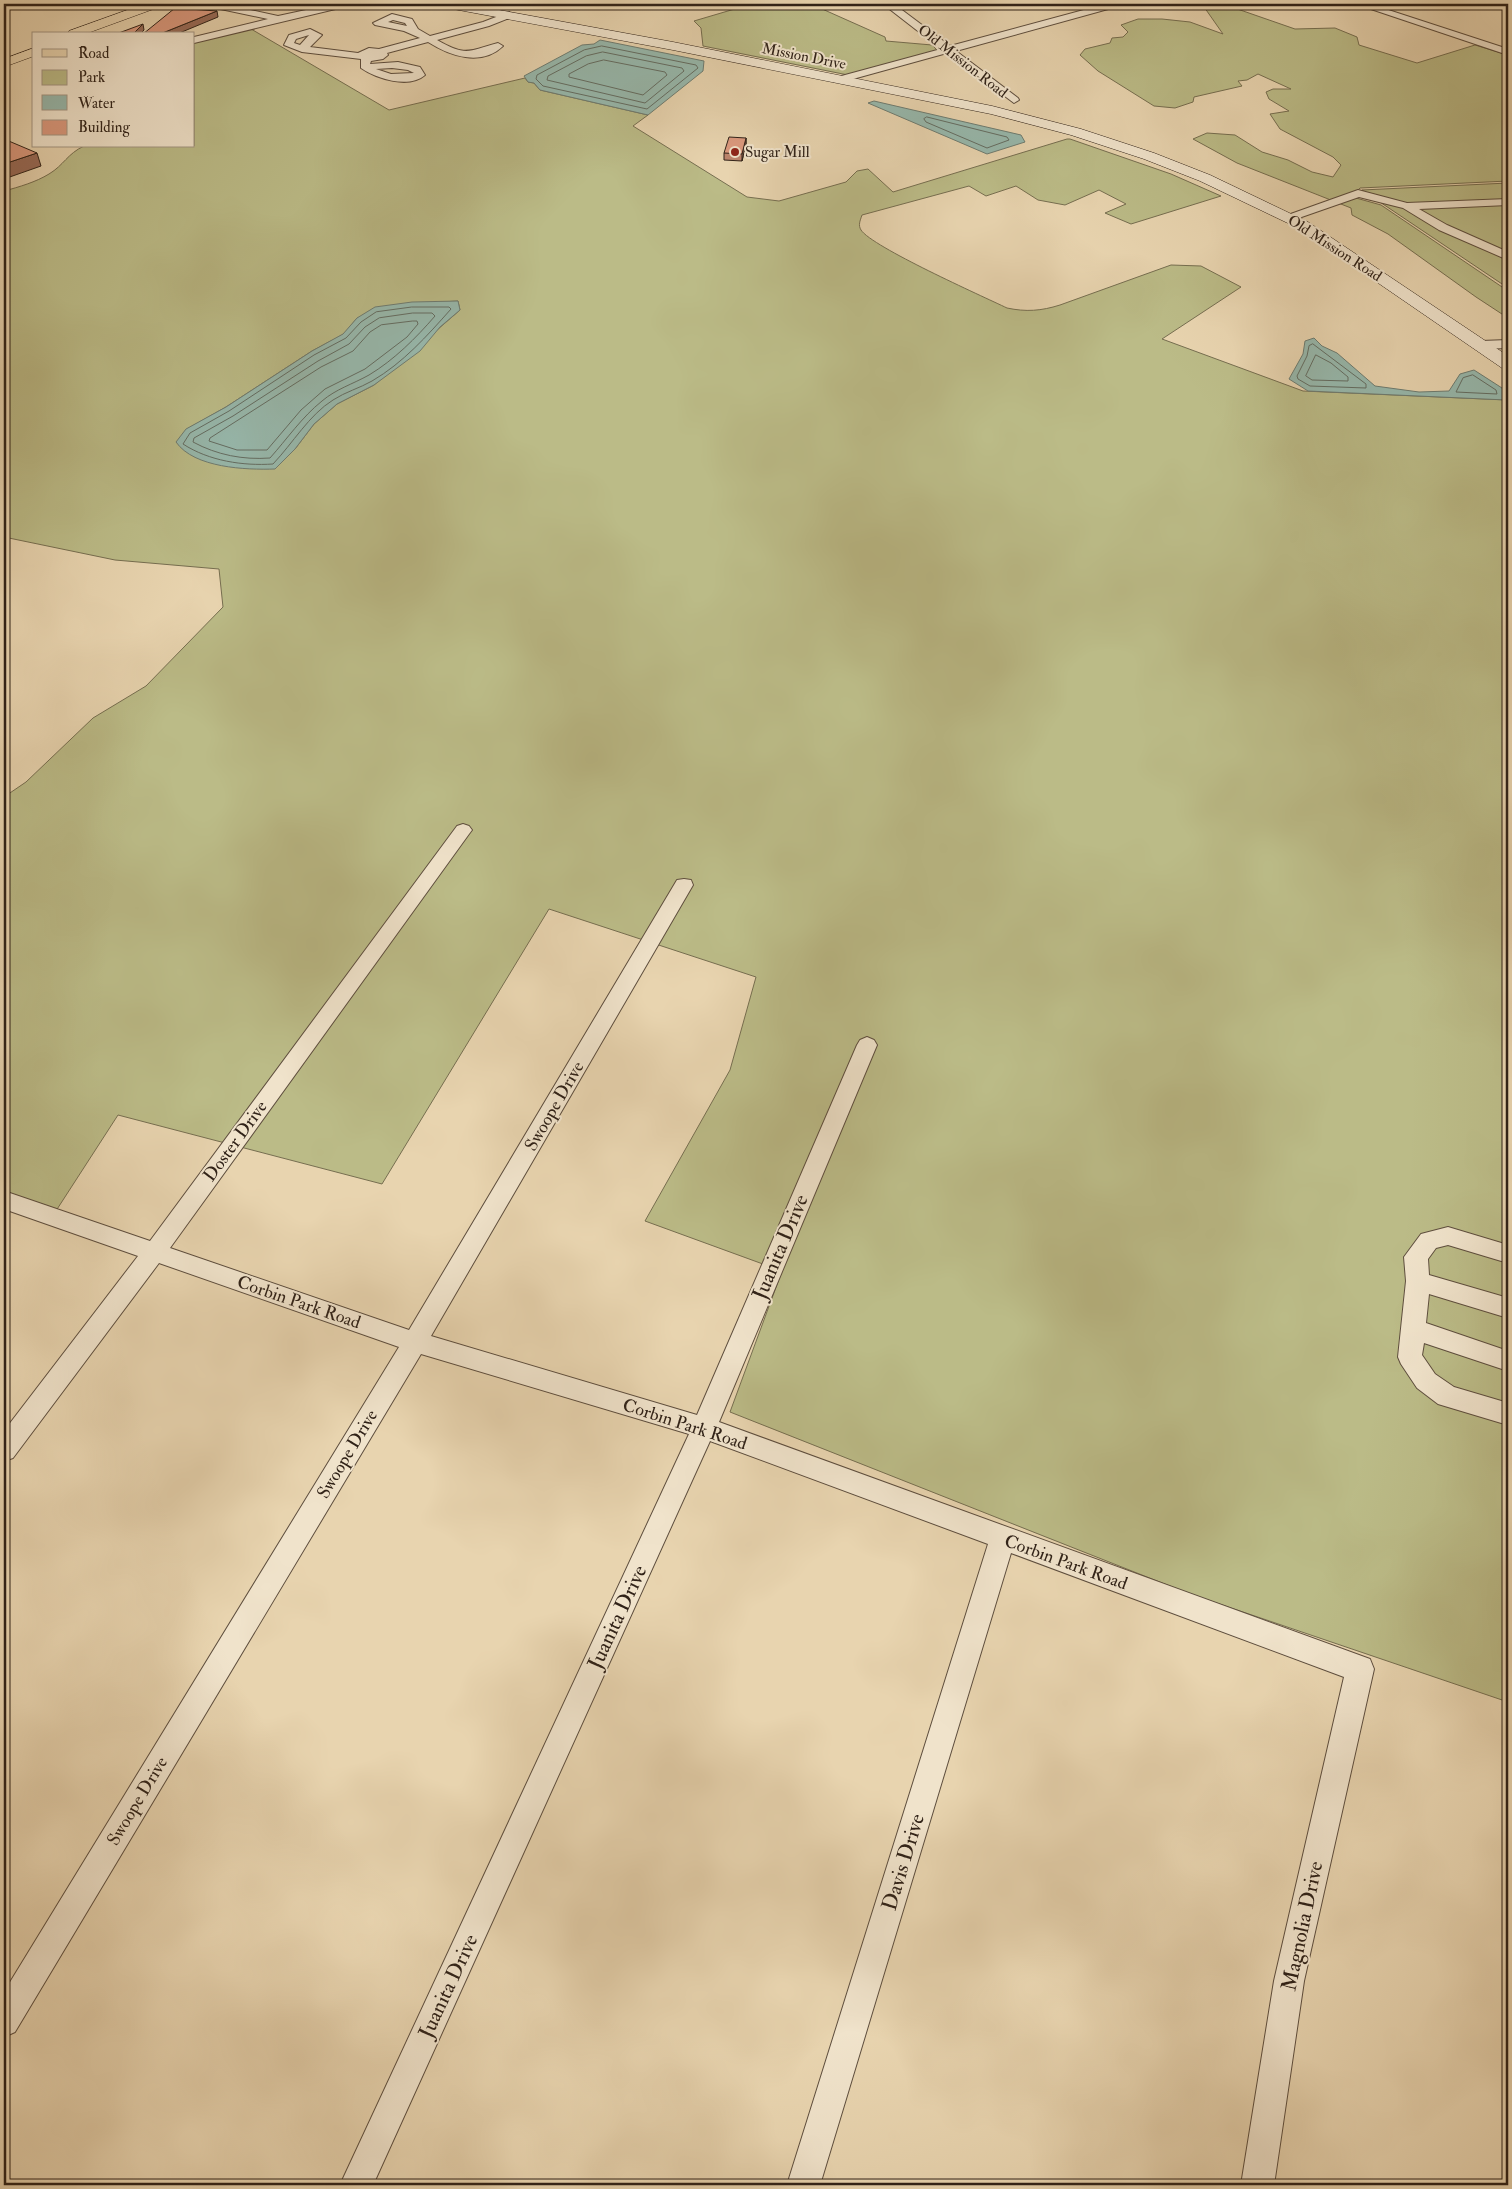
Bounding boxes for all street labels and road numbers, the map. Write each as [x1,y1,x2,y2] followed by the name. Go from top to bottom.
[914,20,1012,103] street label: Old Mission Road
[760,39,848,74] street label: Mission Drive
[1284,211,1386,286] street label: Old Mission Road
[520,1057,590,1155] street label: Swoope Drive
[198,1096,273,1186] street label: Doster Drive
[746,1190,815,1305] street label: Juanita Drive
[234,1271,364,1334] street label: Corbin Park Road
[620,1394,750,1455] street label: Corbin Park Road
[312,1405,383,1503] street label: Swoope Drive
[1001,1530,1131,1595] street label: Corbin Park Road
[581,1561,653,1674] street label: Juanita Drive
[102,1752,173,1850] street label: Swoope Drive
[876,1810,931,1914] street label: Davis Drive
[1276,1859,1329,1993] street label: Magnolia Drive
[412,1930,484,2043] street label: Juanita Drive

